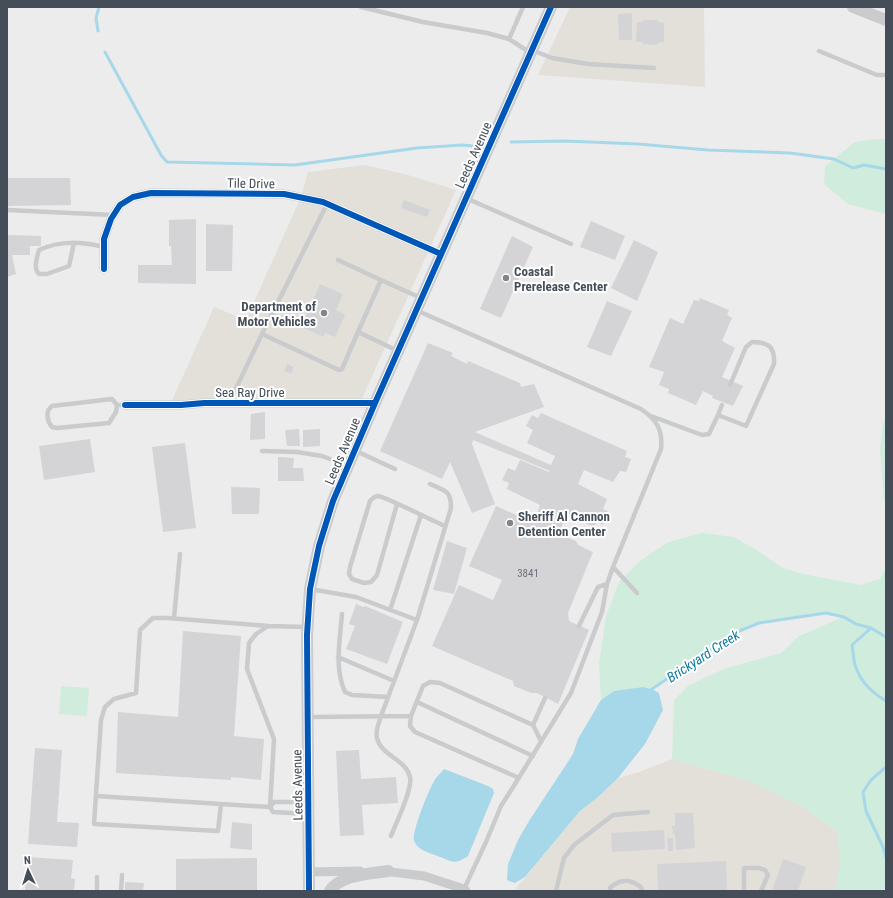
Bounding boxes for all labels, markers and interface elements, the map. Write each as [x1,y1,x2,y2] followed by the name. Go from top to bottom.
[452,120,495,191] street label: Leeds Avenue
[227,176,275,191] street label: Tile Drive
[514,264,608,294] place label: Coastal Prerelease Center
[501,273,511,283] marker: Coastal Prerelease Center
[238,299,317,329] place label: Department of Motor Vehicles
[319,308,329,318] marker: Department of Motor Vehicles
[215,385,285,400] street label: Sea Ray Drive
[322,416,363,487] street label: Leeds Avenue
[518,509,610,539] place label: Sheriff Al Cannon Detention Center
[505,518,515,528] marker: Sheriff Al Cannon Detention Center
[517,567,539,580] house number: 3841
[664,626,743,685] water label: Brickyard Creek
[289,749,306,821] street label: Leeds Avenue
[8,850,48,890] north arrow
[24,854,31,867] text: N

